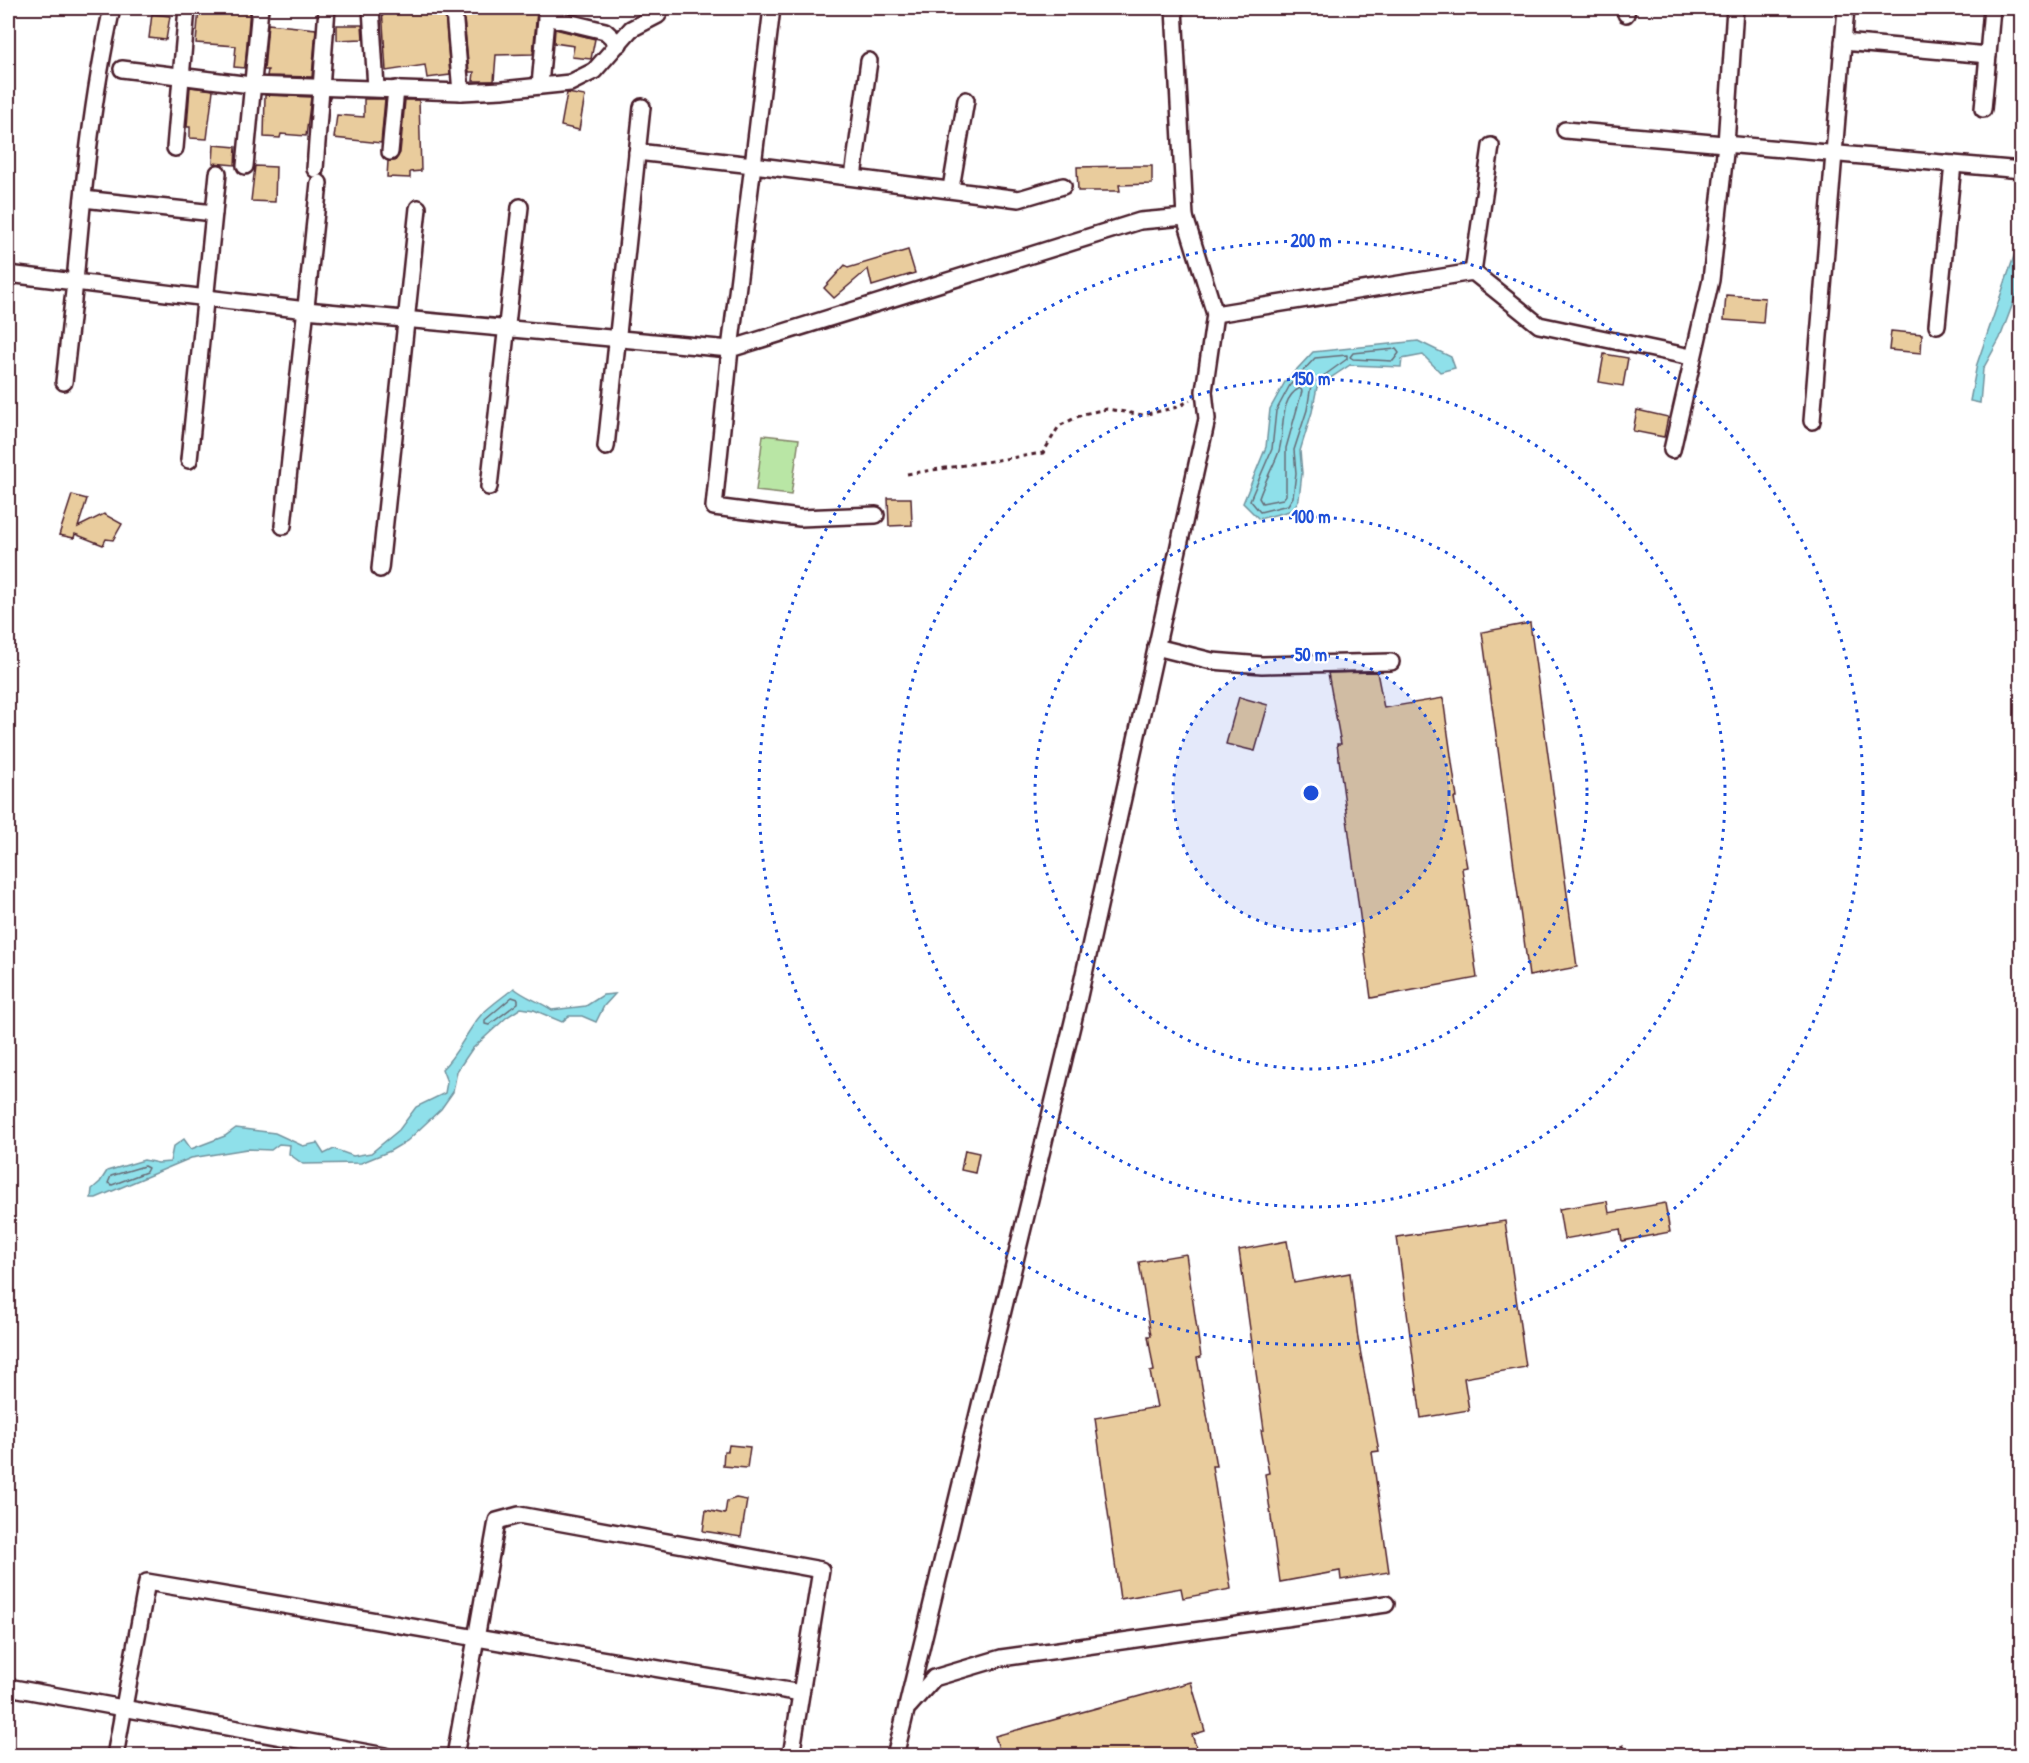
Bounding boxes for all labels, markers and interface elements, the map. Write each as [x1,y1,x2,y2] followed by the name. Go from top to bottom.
[1291,228,1331,253] text: 200 m
[1292,366,1330,391] text: 150 m
[1291,504,1331,529] text: 100 m
[1295,642,1327,667] text: 50 m
[1301,783,1321,803] centre of rings

